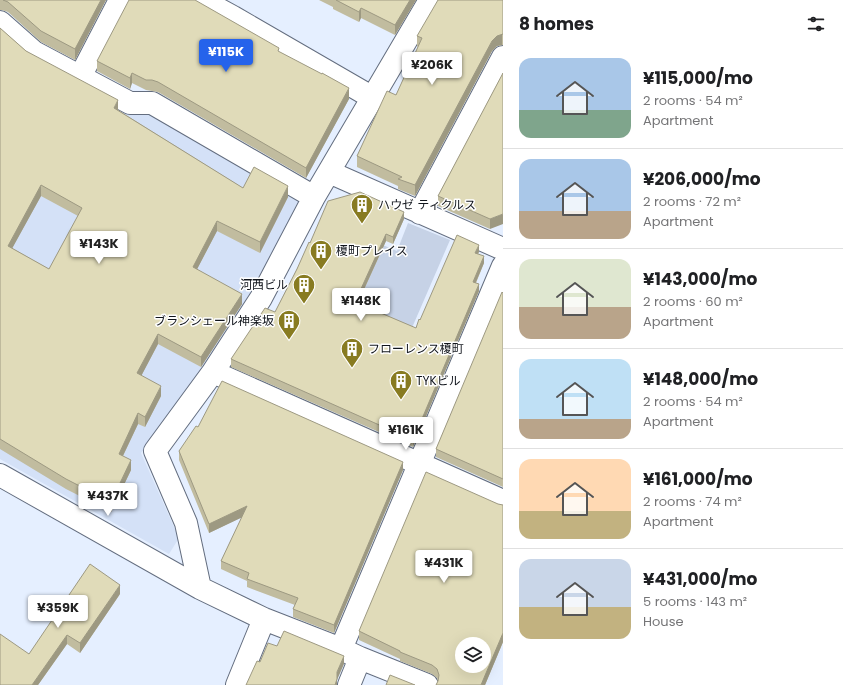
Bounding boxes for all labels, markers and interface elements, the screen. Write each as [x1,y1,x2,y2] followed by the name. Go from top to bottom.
[519,12,594,36] text: 8 homes
[805,13,827,35] icon: filters
[198,39,254,73] pin: ¥115K
[208,42,244,61] text: ¥115K
[404,52,460,86] pin: ¥206K
[411,55,453,74] text: ¥206K
[643,66,753,90] text: ¥115,000/mo
[551,74,599,122] icon: home
[643,91,743,110] text: 2 rooms · 54 m²
[643,111,713,130] text: Apartment
[643,167,761,191] text: ¥206,000/mo
[551,175,599,223] icon: home
[349,192,375,225] building icon: ハウゼ ティクルス
[643,192,741,211] text: 2 rooms · 72 m²
[378,196,476,213] place label: ハウゼ ティクルス
[643,212,713,231] text: Apartment
[71,231,127,265] pin: ¥143K
[79,234,119,253] text: ¥143K
[308,238,334,271] building icon: 榎町プレイス
[336,242,408,259] place label: 榎町プレイス
[643,267,757,291] text: ¥143,000/mo
[291,272,317,305] building icon: 河西ビル
[551,275,599,323] icon: home
[240,276,288,293] place label: 河西ビル
[333,288,389,322] pin: ¥148K
[341,291,381,310] text: ¥148K
[643,292,743,311] text: 2 rooms · 60 m²
[276,308,302,341] building icon: ブランシェール神楽坂
[154,312,274,329] place label: ブランシェール神楽坂
[643,312,713,331] text: Apartment
[339,336,365,369] building icon: フローレンス榎町
[368,340,464,357] place label: フローレンス榎町
[643,367,758,391] text: ¥148,000/mo
[388,368,414,401] building icon: TYKビル
[416,372,461,389] place label: TYKビル
[551,375,599,423] icon: home
[643,392,743,411] text: 2 rooms · 54 m²
[643,412,713,431] text: Apartment
[378,417,434,451] pin: ¥161K
[388,420,424,439] text: ¥161K
[643,467,753,491] text: ¥161,000/mo
[551,475,599,523] icon: home
[80,483,136,517] pin: ¥437K
[87,486,129,505] text: ¥437K
[643,492,742,511] text: 2 rooms · 74 m²
[643,512,713,531] text: Apartment
[416,550,472,584] pin: ¥431K
[424,553,464,572] text: ¥431K
[643,567,757,591] text: ¥431,000/mo
[551,575,599,623] icon: home
[643,592,747,611] text: 5 rooms · 143 m²
[30,595,86,629] pin: ¥359K
[37,598,79,617] text: ¥359K
[643,612,683,631] text: House
[455,637,491,673] map controls
[455,637,491,673] button: layers

